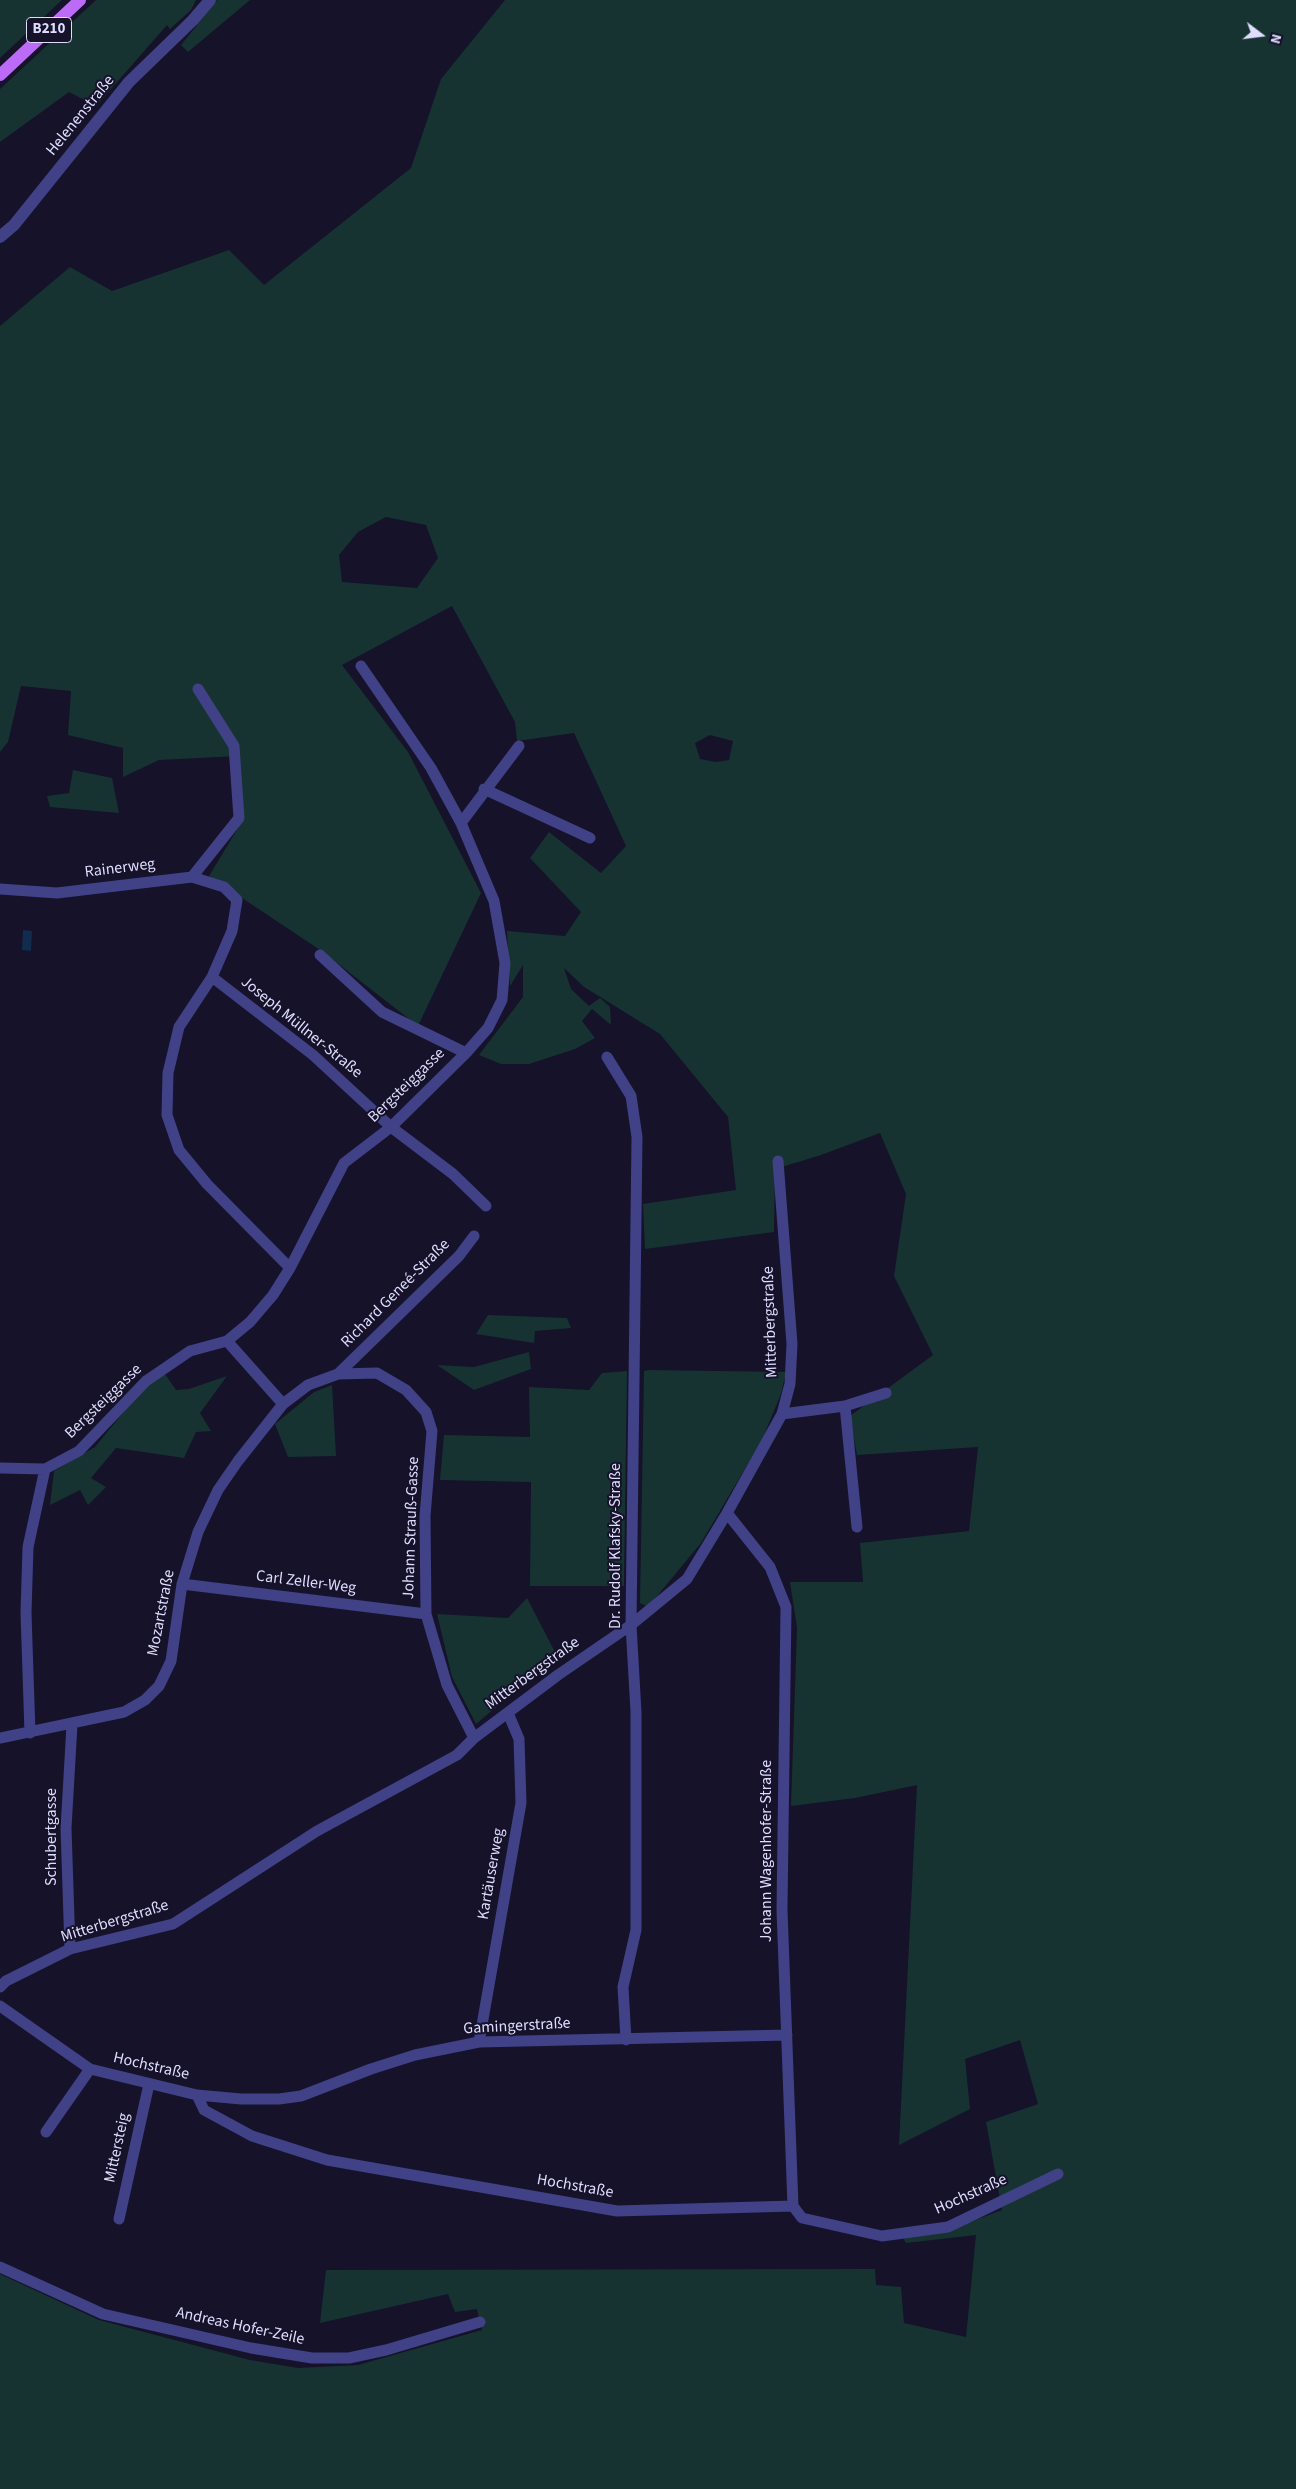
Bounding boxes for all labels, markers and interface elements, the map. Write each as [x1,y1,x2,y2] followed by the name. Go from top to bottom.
[1236,10,1286,60] north arrow
[27,18,72,42] road number: B210
[1265,32,1286,46] text: N
[43,72,119,160] street label: Helenenstraße
[84,855,156,883] street label: Rainerweg
[236,973,366,1083] street label: Joseph Müllner-Straße
[365,1045,449,1127] street label: Bergsteiggasse
[338,1236,454,1352] street label: Richard Geneé-Straße
[759,1266,783,1378] street label: Mitterbergstraße
[62,1361,146,1443] street label: Bergsteiggasse
[400,1456,424,1600] street label: Johann Strauß-Gasse
[606,1463,626,1629] street label: Dr. Rudolf Klafsky-Straße
[255,1567,357,1599] street label: Carl Zeller-Weg
[144,1568,180,1658] street label: Mozartstraße
[482,1633,584,1715] street label: Mitterbergstraße
[757,1760,777,1942] street label: Johann Wagenhofer-Straße
[42,1788,62,1886] street label: Schubertgasse
[475,1827,509,1921] street label: Kartäuserweg
[59,1896,171,1948] street label: Mitterbergstraße
[463,2015,571,2039] street label: Gamingerstraße
[111,2049,191,2085] street label: Hochstraße
[101,2111,135,2185] street label: Mittersteig
[535,2171,615,2203] street label: Hochstraße
[932,2171,1010,2219] street label: Hochstraße
[174,2304,306,2350] street label: Andreas Hofer-Zeile

